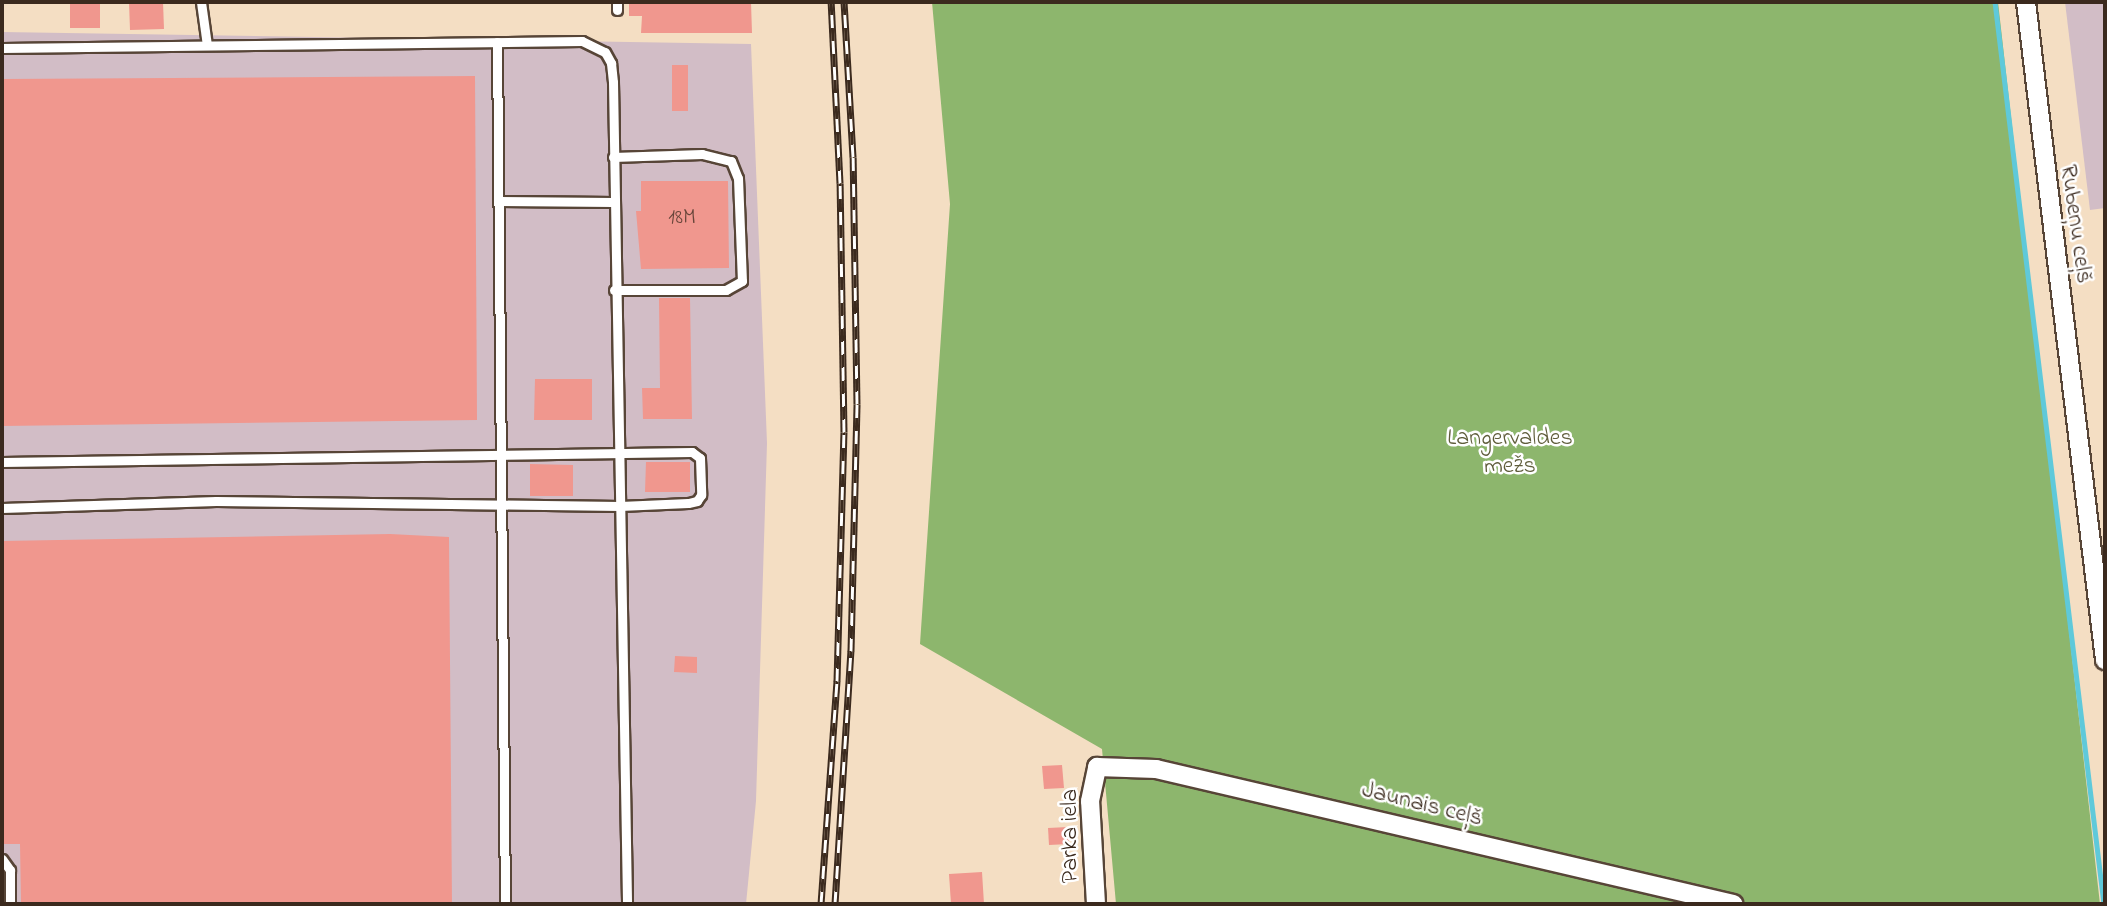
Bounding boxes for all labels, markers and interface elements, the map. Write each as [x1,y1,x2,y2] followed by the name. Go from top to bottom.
[2052,163,2098,285] street label: Rubeņu ceļš
[668,205,696,231] house number: 18M
[1447,425,1573,481] park label: Langervaldes mežs
[1359,776,1485,834] street label: Jaunais ceļš
[1057,789,1085,883] street label: Parka iela

